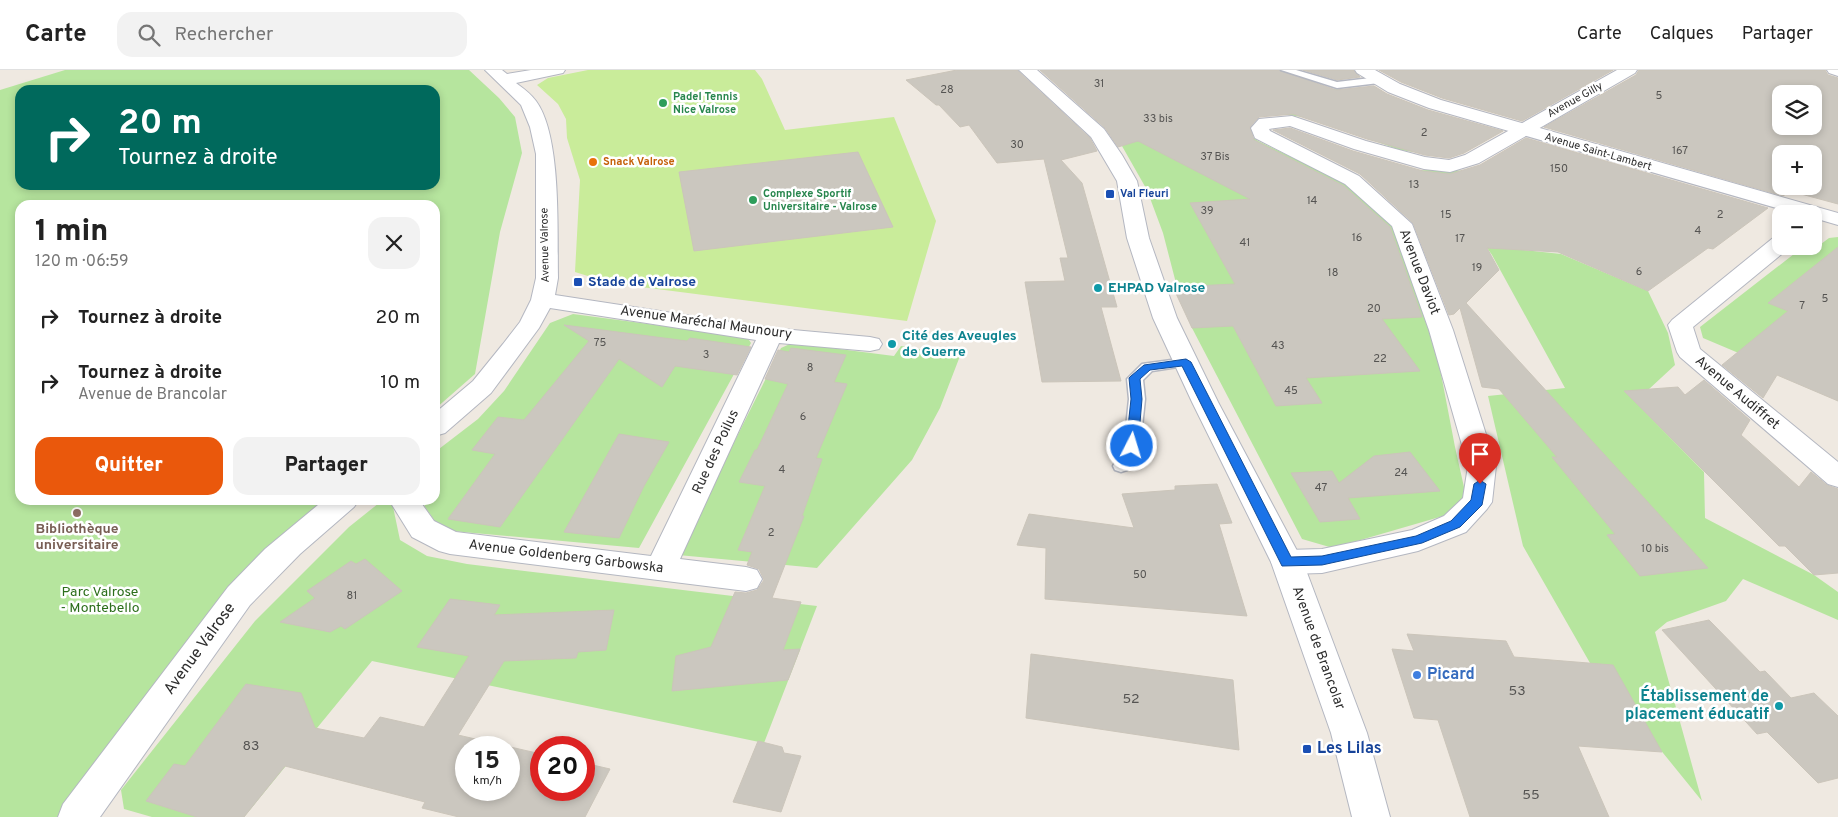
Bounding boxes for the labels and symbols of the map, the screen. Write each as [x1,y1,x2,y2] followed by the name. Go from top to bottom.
[1094,77,1104,91] house number: 31
[1545,79,1605,121] street label: Avenue Gilly
[940,83,954,97] house number: 28
[1656,89,1663,103] house number: 5
[673,90,738,117] place label: Padel Tennis Nice Valrose
[657,97,669,109] marker: Padel Tennis Nice Valrose
[1143,112,1173,126] house number: 33 bis
[1421,126,1427,140] house number: 2
[1543,130,1653,174] street label: Avenue Saint-Lambert
[1010,138,1024,152] house number: 30
[1672,144,1688,158] house number: 167
[1200,150,1230,164] house number: 37 Bis
[603,155,675,169] place label: Snack Valrose
[587,156,599,168] marker: Snack Valrose
[1550,162,1568,176] house number: 150
[1409,178,1419,192] house number: 13
[763,187,877,214] place label: Complexe Sportif Universitaire - Valrose
[1120,187,1169,201] place label: Val Fleuri
[1104,188,1116,200] marker: Val Fleuri
[747,194,759,206] marker: Complexe Sportif Universitaire - Valrose
[1307,194,1318,208] house number: 14
[1201,204,1213,218] house number: 39
[537,207,553,283] street label: Avenue Valrose
[1441,208,1452,222] house number: 15
[1717,208,1723,222] house number: 2
[1695,224,1702,238] house number: 4
[1395,227,1443,317] street label: Avenue Daviot
[1352,231,1362,245] house number: 16
[1455,232,1465,246] house number: 17
[1240,236,1250,250] house number: 41
[1472,261,1482,275] house number: 19
[1636,265,1642,279] house number: 6
[1328,266,1338,280] house number: 18
[588,274,696,291] place label: Stade de Valrose
[572,276,584,288] marker: Stade de Valrose
[1108,280,1205,297] place label: EHPAD Valrose
[1092,282,1104,294] marker: EHPAD Valrose
[1822,292,1829,306] house number: 5
[1799,299,1805,313] house number: 7
[1367,302,1381,316] house number: 20
[619,303,793,343] street label: Avenue Maréchal Maunoury
[902,328,1017,361] place label: Cité des Aveugles de Guerre
[594,336,606,350] house number: 75
[886,338,898,350] marker: Cité des Aveugles de Guerre
[1271,339,1285,353] house number: 43
[703,348,709,362] house number: 3
[1373,352,1387,366] house number: 22
[1691,353,1783,433] street label: Avenue Audiffret
[807,361,813,375] house number: 8
[1284,384,1298,398] house number: 45
[689,407,743,497] street label: Rue des Poilus
[800,410,806,424] house number: 6
[1105,419,1157,471] position arrow
[1459,433,1501,484] pin
[779,463,786,477] house number: 4
[1394,466,1408,480] house number: 24
[1315,481,1327,495] house number: 47
[71,507,83,519] marker: Bibliothèque universitaire
[35,521,119,554] place label: Bibliothèque universitaire
[768,526,774,540] house number: 2
[468,537,664,577] street label: Avenue Goldenberg Garbowska
[1641,542,1669,556] house number: 10 bis
[1133,568,1147,582] house number: 50
[60,584,140,617] park label: Parc Valrose - Montebello
[1288,584,1348,713] street label: Avenue de Brancolar
[347,589,357,603] house number: 81
[160,599,240,699] street label: Avenue Valrose
[1427,665,1475,685] place label: Picard
[1411,669,1423,681] marker: Picard
[1508,683,1526,700] house number: 53
[1625,685,1769,725] place label: Établissement de placement éducatif
[1122,691,1140,708] house number: 52
[1773,700,1785,712] marker: Établissement de placement éducatif
[530,736,595,801] speed limit sign: 20
[243,738,259,755] house number: 83
[1317,739,1382,759] place label: Les Lilas
[1301,743,1313,755] marker: Les Lilas
[1522,787,1540,804] house number: 55

